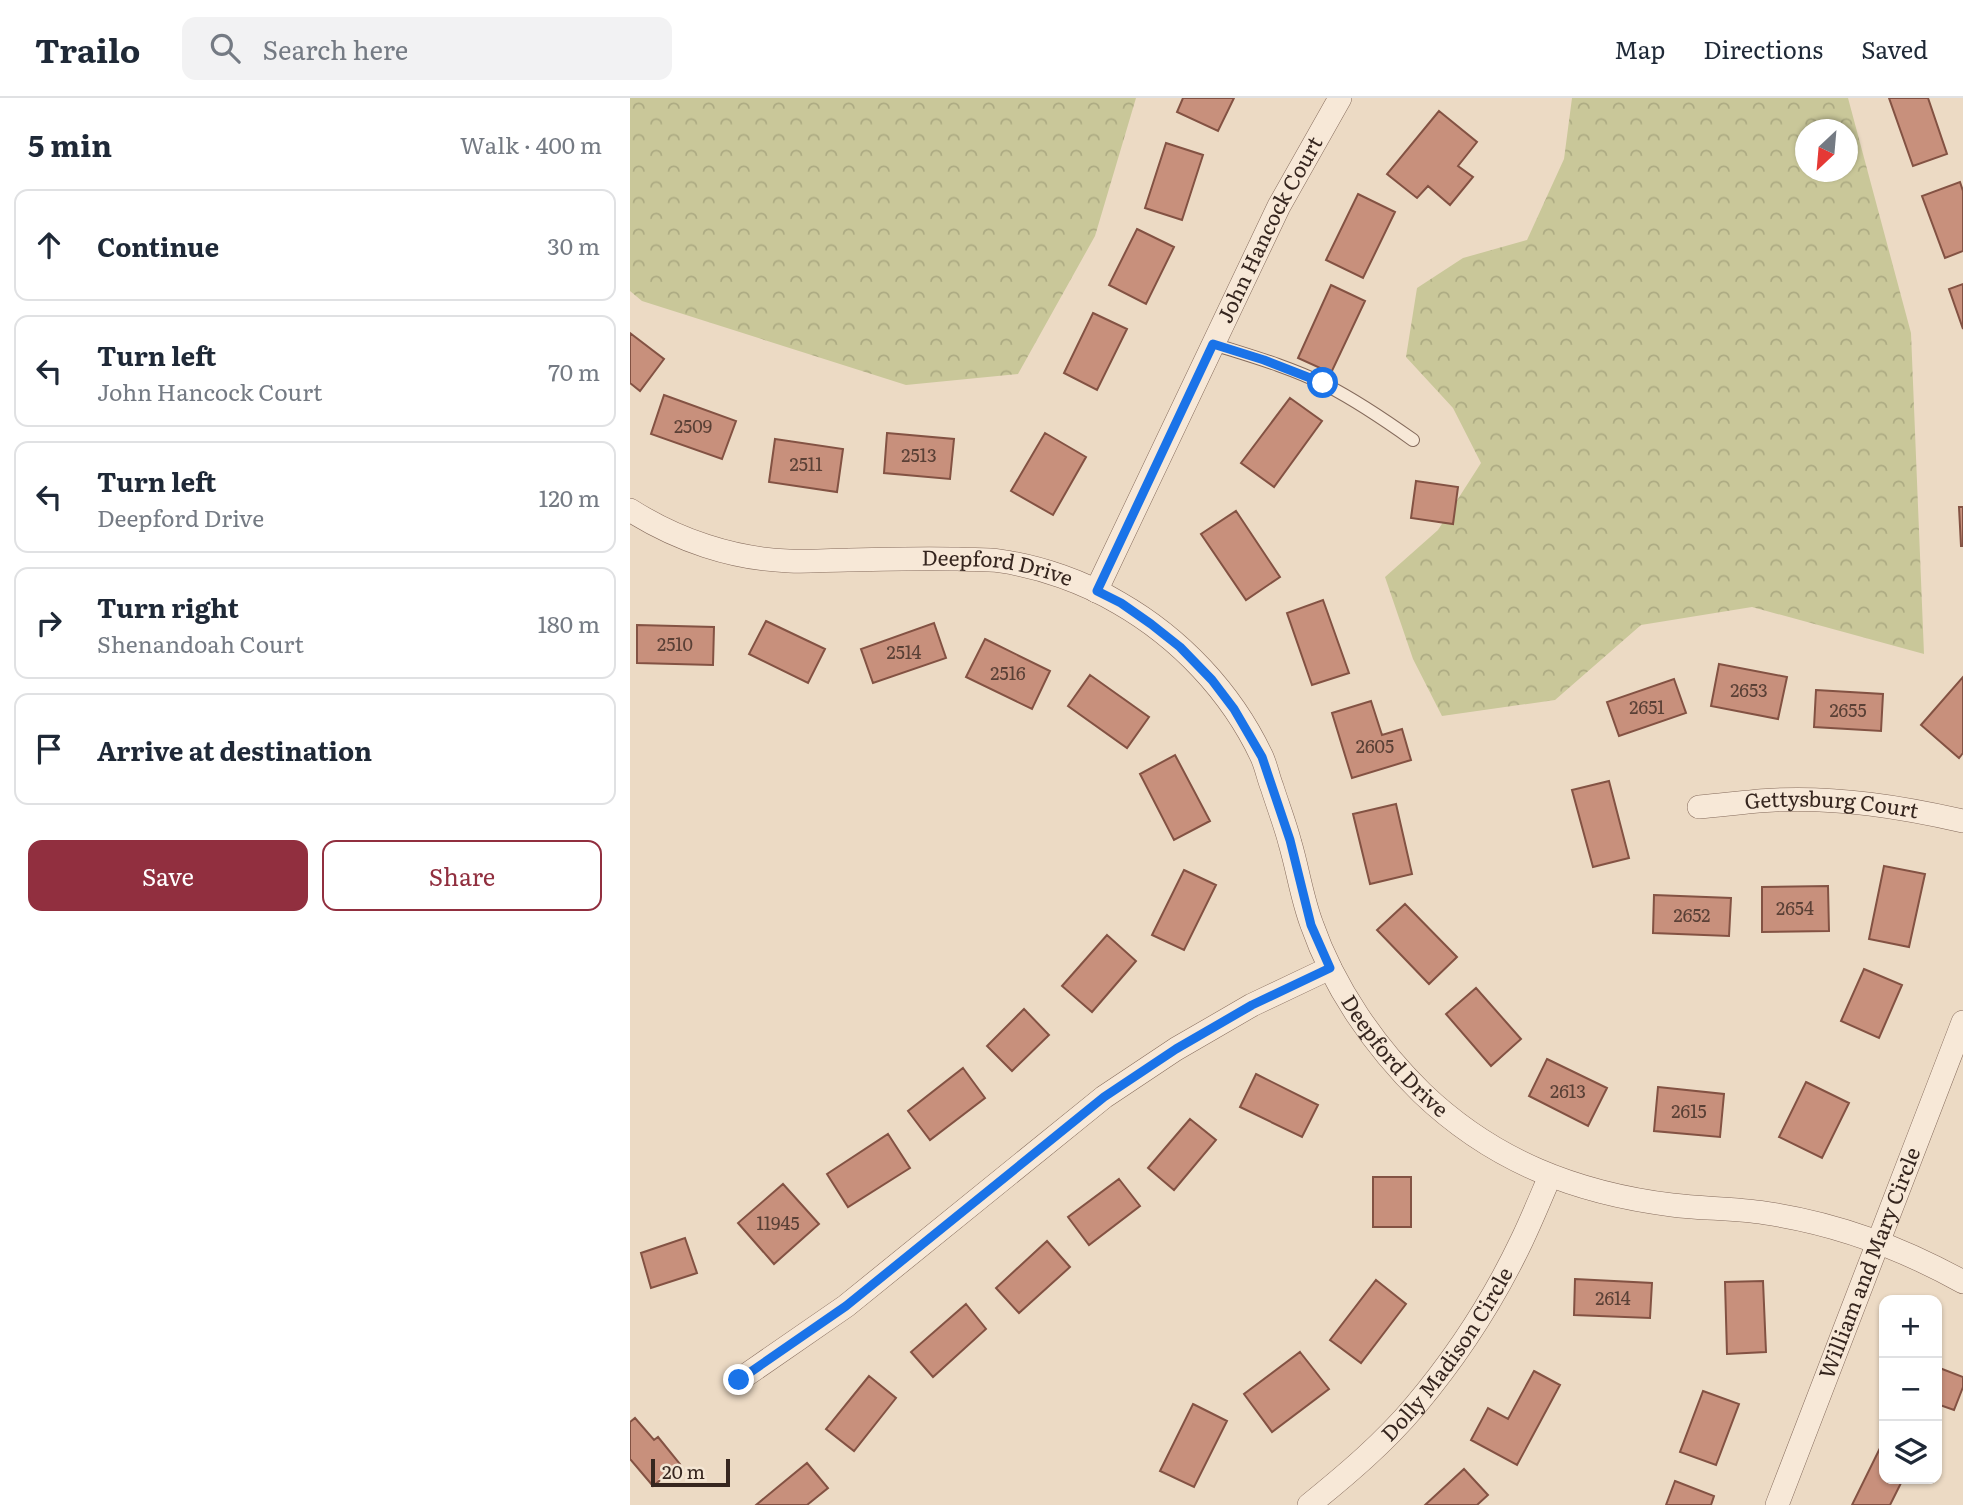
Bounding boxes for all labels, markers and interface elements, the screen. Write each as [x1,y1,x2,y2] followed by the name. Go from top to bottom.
[182,17,672,80] search box
[35,24,140,73] text: Trailo
[206,29,244,67] icon: search
[262,29,408,68] text: Search here
[1614,31,1665,66] text: Map
[1703,31,1823,66] text: Directions
[1861,31,1928,66] text: Saved
[1795,119,1858,182] north arrow
[28,122,112,166] text: 5 min
[460,127,602,161] text: Walk · 400 m
[1208,129,1329,327] street label: John Hancock Court
[30,226,68,264] icon: ahead
[97,226,219,265] text: Continue
[547,228,600,262] text: 30 m
[97,335,216,374] text: Turn left
[30,352,68,390] icon: left
[548,354,600,388] text: 70 m
[1307,367,1338,398] route start
[97,374,322,408] text: John Hancock Court
[674,412,712,439] house number: 2509
[901,441,937,468] house number: 2513
[790,450,822,477] house number: 2511
[97,461,216,500] text: Turn left
[30,478,68,516] icon: left
[539,480,600,514] text: 120 m
[97,500,264,534] text: Deepford Drive
[922,541,1078,592] street label: Deepford Drive
[97,587,239,626] text: Turn right
[30,604,68,642] icon: right
[538,606,600,640] text: 180 m
[97,626,304,660] text: Shenandoah Court
[657,630,693,657] house number: 2510
[887,638,921,665] house number: 2514
[990,659,1026,686] house number: 2516
[1730,676,1768,703] house number: 2653
[1629,693,1665,720] house number: 2651
[1829,696,1867,723] house number: 2655
[30,730,68,768] icon: arrive
[97,730,372,769] text: Arrive at destination
[1356,732,1394,759] house number: 2605
[1743,781,1922,825] street label: Gettysburg Court
[28,840,308,911] button: Save
[322,840,602,911] button: Share
[1776,894,1814,921] house number: 2654
[1674,901,1710,928] house number: 2652
[1335,988,1456,1123] street label: Deepford Drive
[1550,1077,1586,1104] house number: 2613
[1671,1097,1707,1124] house number: 2615
[1809,1142,1926,1383] street label: William and Mary Circle
[756,1209,800,1236] house number: 11945
[1373,1261,1519,1447] street label: Dolly Madison Circle
[1595,1284,1631,1311] house number: 2614
[1879,1295,1942,1484] map controls
[1879,1295,1942,1358] button: +
[1879,1358,1942,1421] button: −
[723,1364,754,1395] route end
[1879,1421,1942,1484] button: layers
[651,1456,730,1488] scale bar
[662,1457,705,1485] text: 20 m

